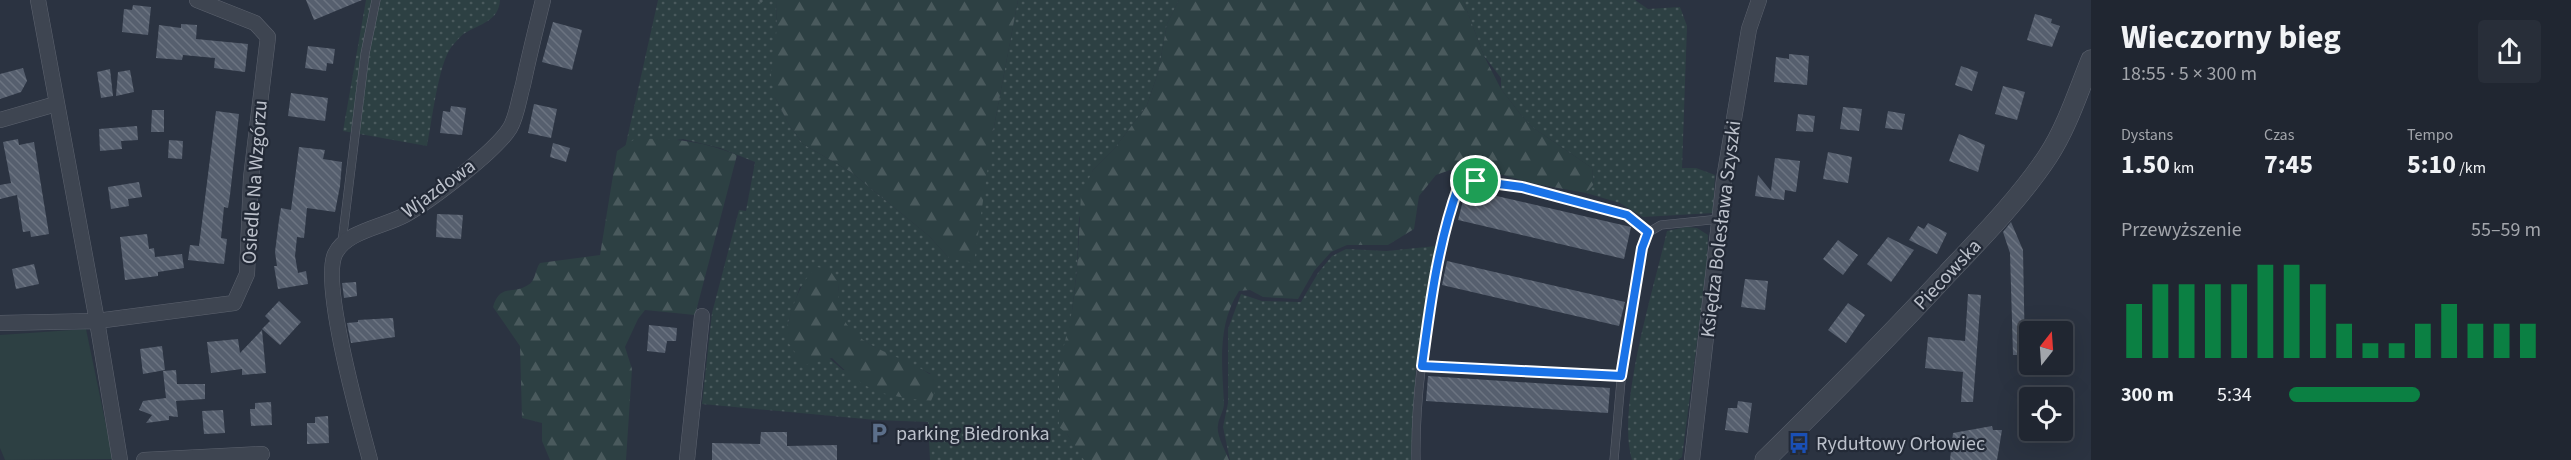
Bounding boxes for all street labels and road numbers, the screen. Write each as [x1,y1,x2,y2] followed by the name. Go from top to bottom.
[235,99,275,265] street label: Osiedle Na Wzgórzu
[1694,119,1748,339] street label: Księdza Bolesława Szyszki
[396,152,481,225] street label: Wjazdowa
[1907,233,1988,316] street label: Piecowska

